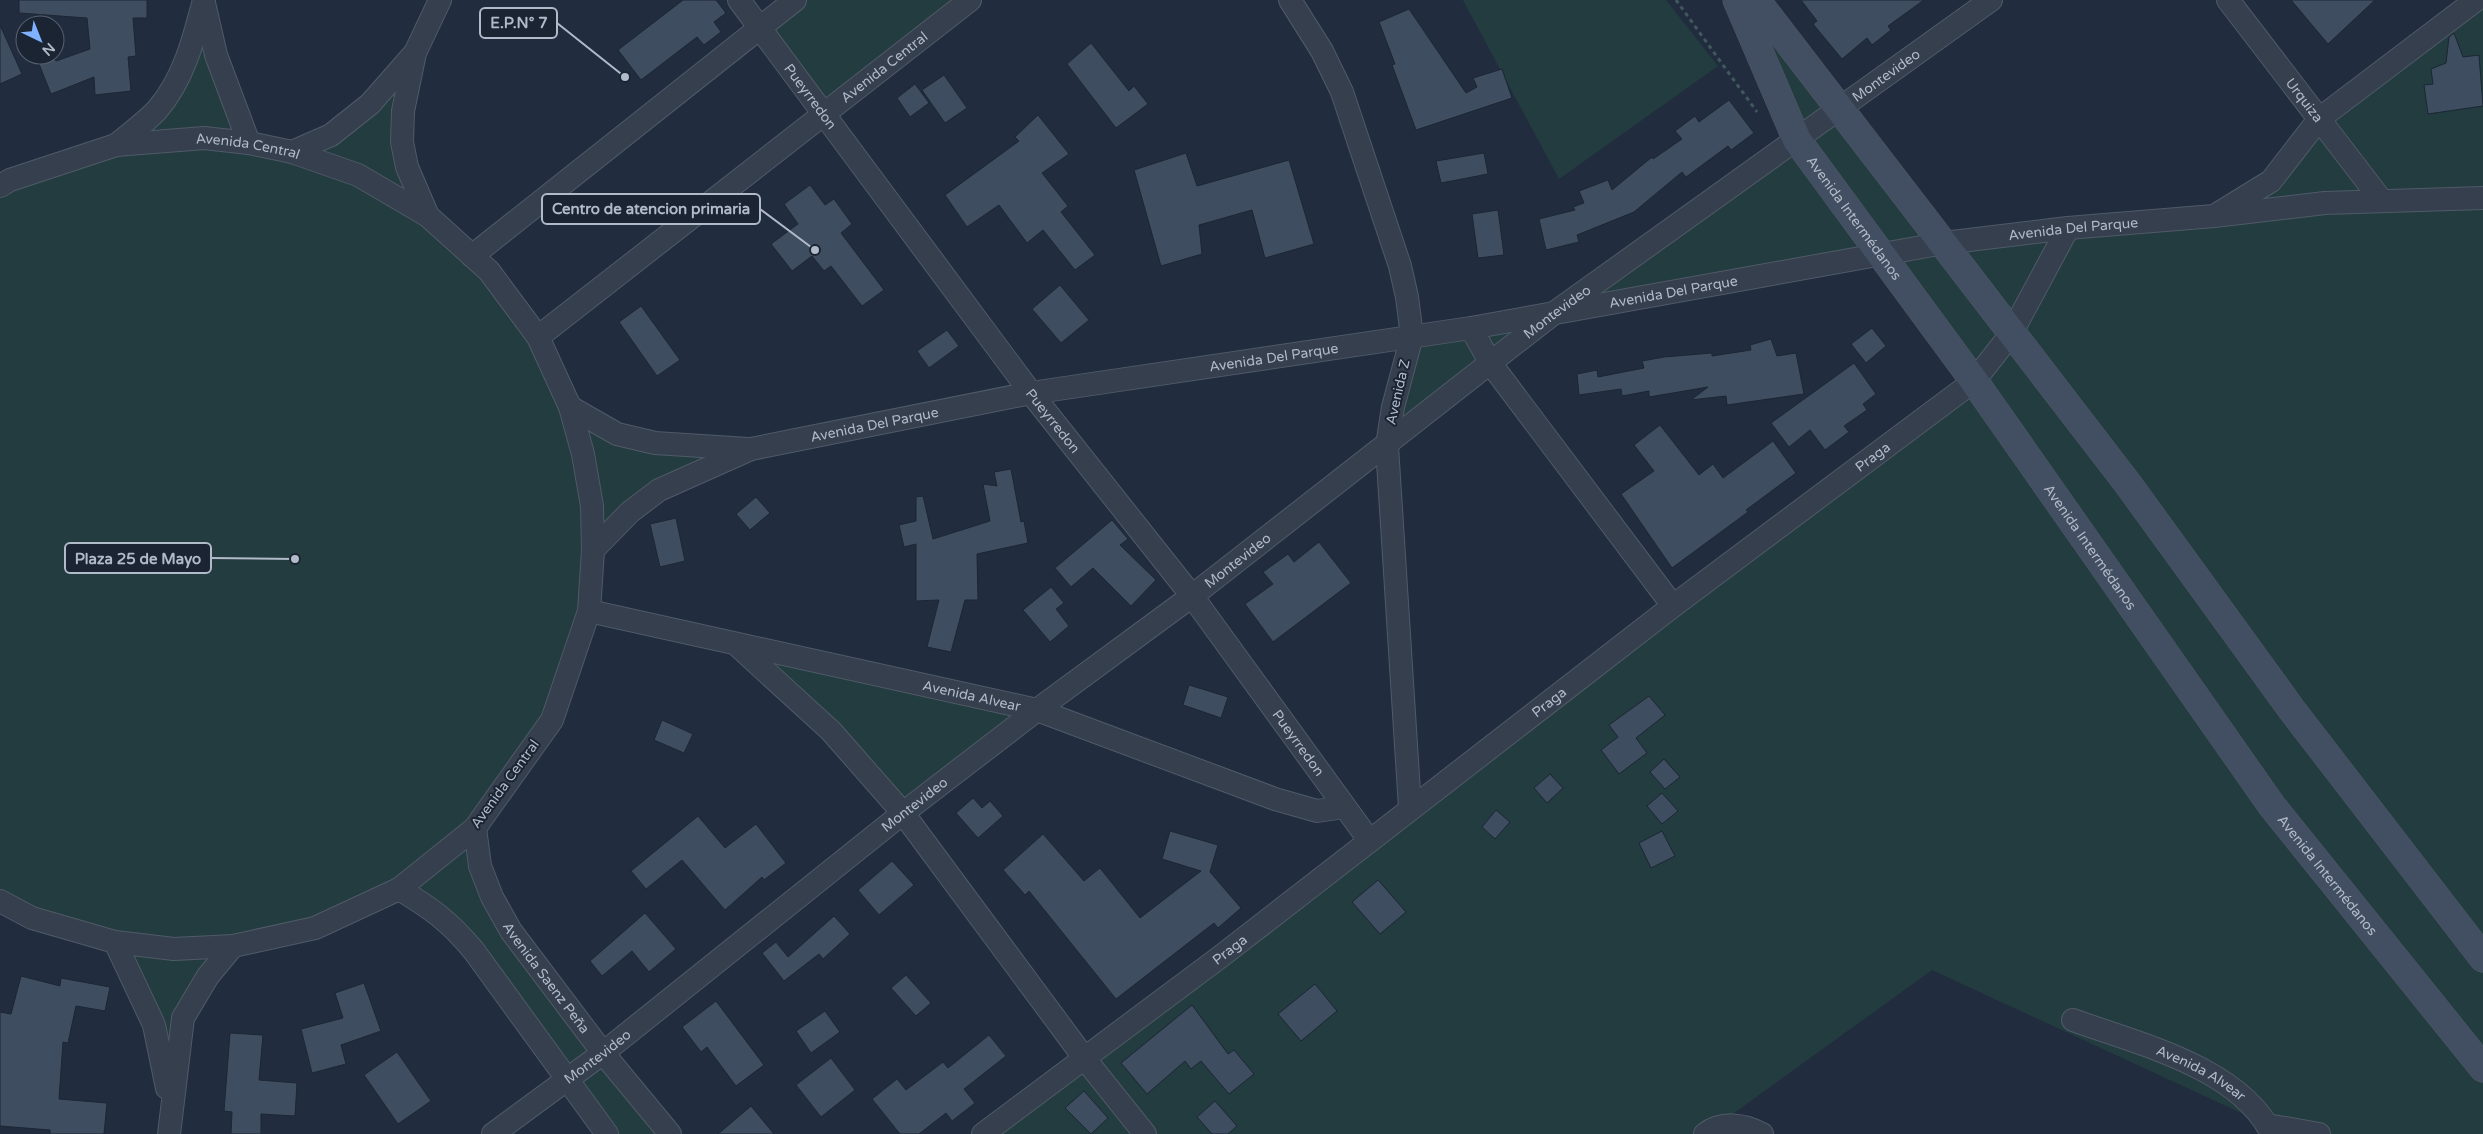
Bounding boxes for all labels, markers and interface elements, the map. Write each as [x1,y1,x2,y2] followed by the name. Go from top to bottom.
[480,8,557,38] callout: E.P.N° 7
[490,14,548,32] text: E.P.N° 7
[15,15,65,65] north arrow
[837,28,931,106] street label: Avenida Central
[39,39,58,59] text: N
[1849,45,1923,105] street label: Montevideo
[781,60,841,133] street label: Pueyrredon
[2282,75,2327,126] street label: Urquiza
[195,129,302,163] street label: Avenida Central
[1803,153,1906,283] street label: Avenida Intermédanos
[542,194,760,224] callout: Centro de atencion primaria
[552,200,750,219] text: Centro de atencion primaria
[2007,214,2139,244] street label: Avenida Del Parque
[1608,272,1739,312] street label: Avenida Del Parque
[1520,281,1594,342] street label: Montevideo
[1208,339,1339,375] street label: Avenida Del Parque
[1382,358,1414,426] street label: Avenida Z
[1022,385,1084,456] street label: Pueyrredon
[809,403,940,445] street label: Avenida Del Parque
[1852,438,1893,475] street label: Praga
[2040,481,2140,613] street label: Avenida Intermédanos
[1201,529,1274,592] street label: Montevideo
[65,543,211,573] callout: Plaza 25 de Mayo
[75,550,201,569] text: Plaza 25 de Mayo
[921,676,1023,715] street label: Avenida Alvear
[1528,683,1570,721] street label: Praga
[1269,706,1328,779] street label: Pueyrredon
[467,736,543,832] street label: Avenida Central
[878,773,951,836] street label: Montevideo
[2274,811,2381,939] street label: Avenida Intermédanos
[499,919,594,1037] street label: Avenida Saenz Peña
[1209,931,1250,968] street label: Praga
[561,1026,634,1087] street label: Montevideo
[2154,1041,2250,1105] street label: Avenida Alvear

